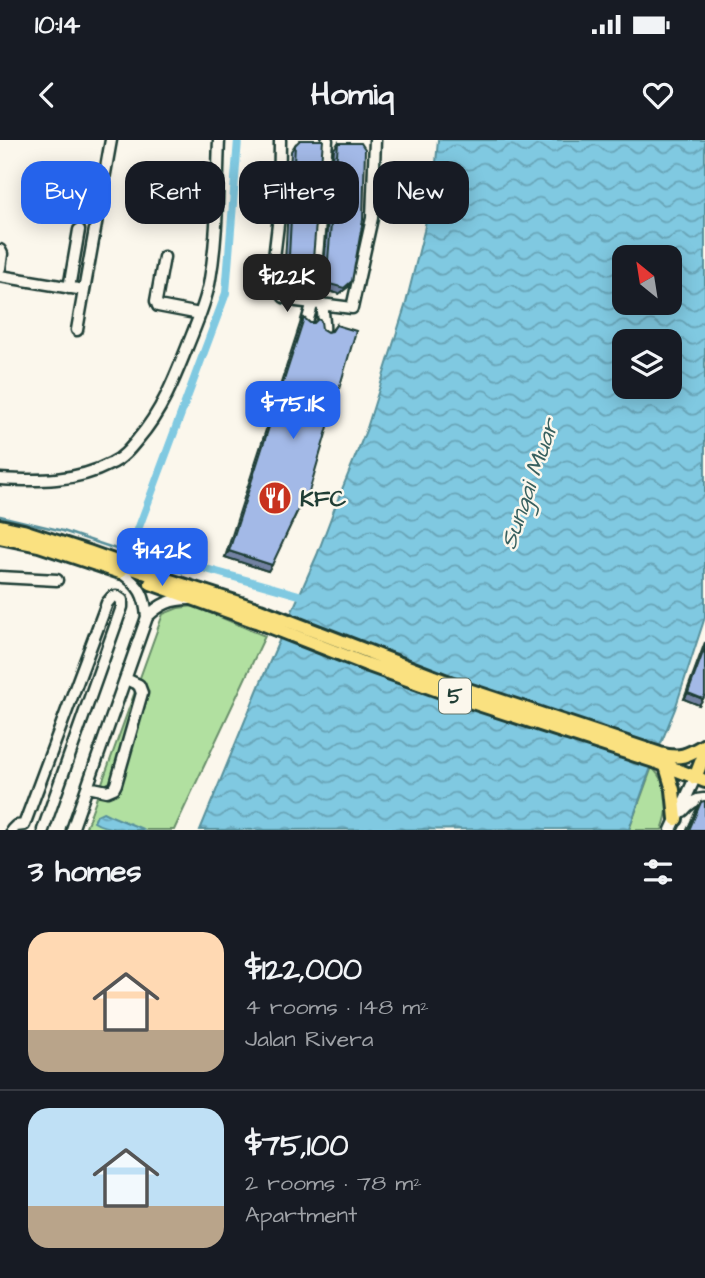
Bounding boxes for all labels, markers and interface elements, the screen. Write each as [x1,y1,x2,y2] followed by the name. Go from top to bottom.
[35,7,80,43] text: 10:14
[311,72,394,117] text: Homiq
[28,76,66,114] icon: back
[639,76,677,114] icon: heart
[21,161,111,224] chip: Buy
[125,161,225,224] chip: Rent
[239,161,359,224] chip: Filters
[373,161,469,224] chip: New
[612,245,682,315] north arrow
[612,245,682,399] map controls
[238,254,336,314] pin: $122K
[259,261,315,293] text: $122K
[612,329,682,399] button: layers
[236,382,350,441] pin: $75.1K
[261,388,325,420] text: $75.1K
[492,412,570,554] water label: Sungai Muar
[256,479,294,517] restaurant icon: KFC
[300,483,347,515] place label: KFC
[113,528,211,588] pin: $142K
[133,535,191,567] text: $142K
[439,678,471,714] road number: 5
[28,851,142,893] text: 3 homes
[639,853,677,891] icon: filters
[245,949,362,991] text: $122,000
[84,960,168,1044] icon: home
[245,991,429,1023] text: 4 rooms · 148 m²
[245,1023,374,1055] text: Jalan Rivera
[245,1125,348,1167] text: $75,100
[84,1136,168,1220] icon: home
[245,1167,422,1199] text: 2 rooms · 78 m²
[245,1199,357,1231] text: Apartment

